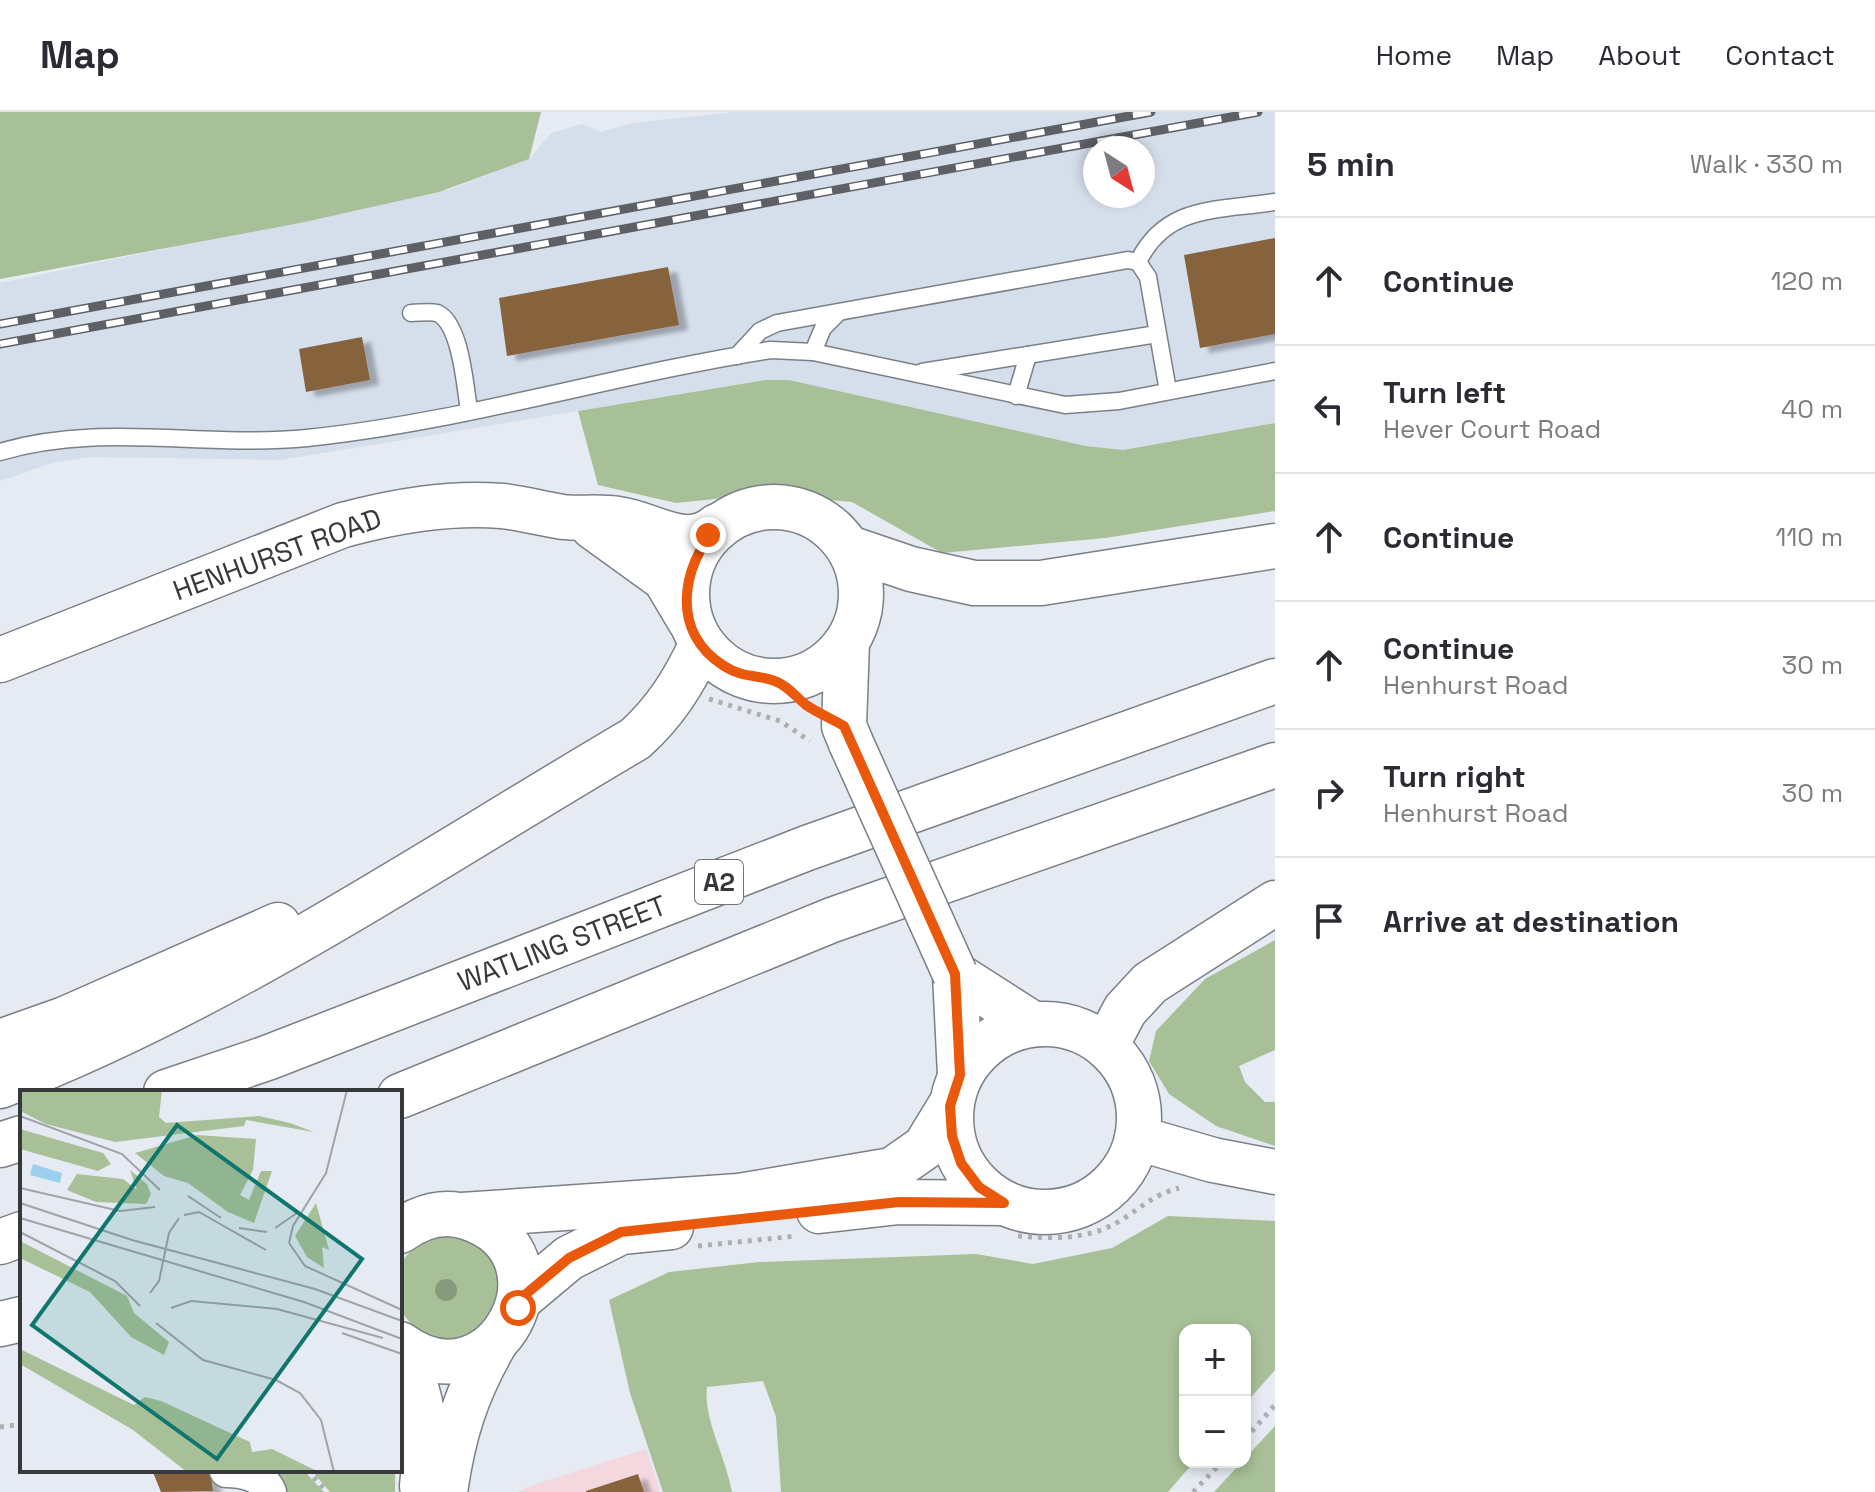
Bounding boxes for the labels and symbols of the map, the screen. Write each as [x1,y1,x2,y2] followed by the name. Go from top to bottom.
[1083,136,1155,208] north arrow
[168,500,386,608] street label: HENHURST ROAD
[690,517,726,553] route end
[695,860,743,904] road number: A2
[453,887,671,999] street label: WATLING STREET
[20,1090,402,1472] inset map
[500,1290,536,1326] route start

